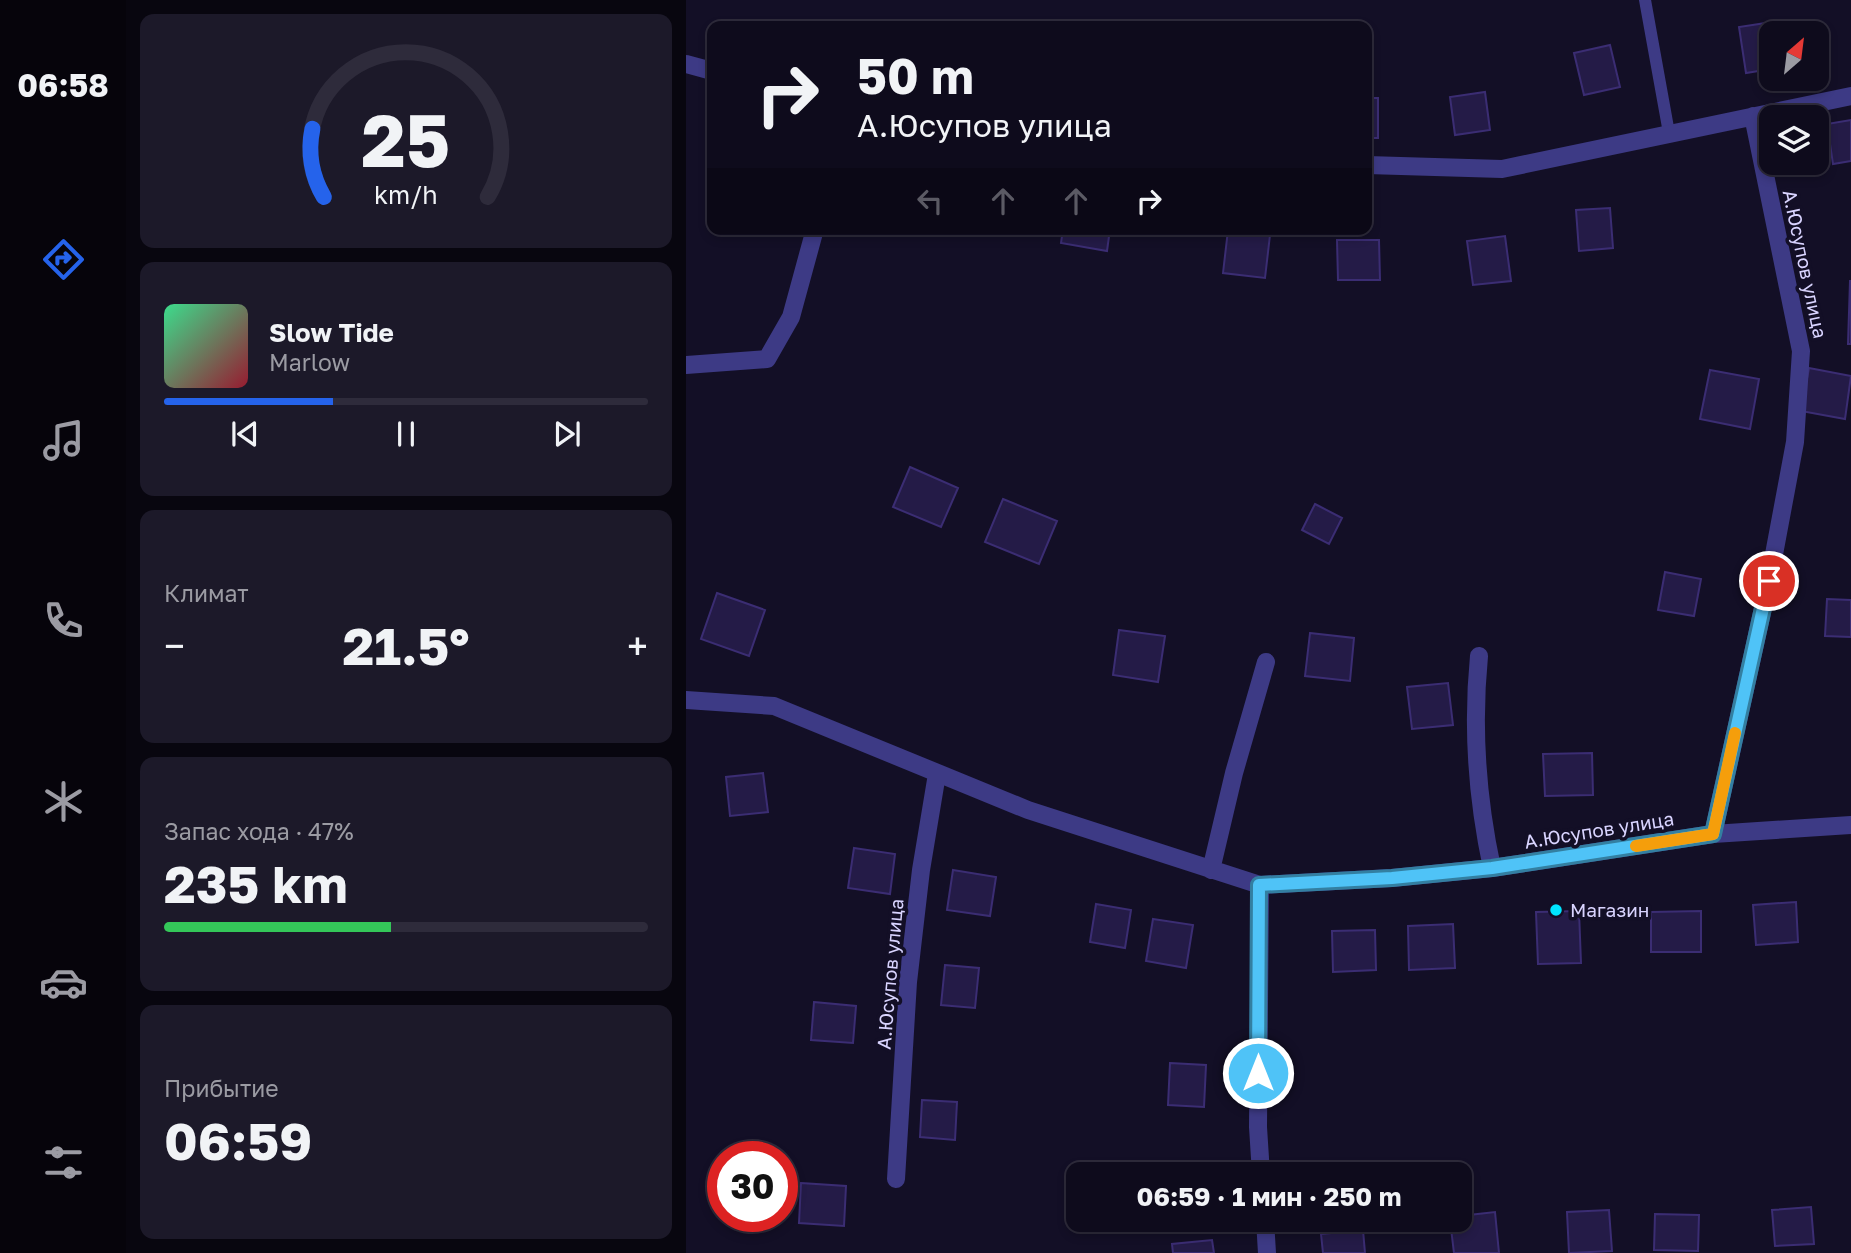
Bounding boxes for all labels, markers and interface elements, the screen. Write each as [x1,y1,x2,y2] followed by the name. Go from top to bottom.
[1759,21,1829,91] north arrow
[1759,21,1829,175] map controls
[857,46,974,105] text: 50 m
[742,49,833,140] icon: right
[17,66,109,104] text: 06:58
[362,96,450,183] text: 25
[1759,105,1829,175] button: layers
[857,106,1112,144] text: А.Юсупов улица
[374,179,438,210] text: km/h
[911,182,949,220] icon: left
[984,182,1022,220] icon: ahead
[1057,182,1095,220] icon: ahead
[1130,182,1168,220] icon: right
[1779,188,1832,340] street label: А.Юсупов улица
[39,235,88,284] icon: directions
[269,317,394,348] text: Slow Tide
[269,348,350,376] text: Marlow
[226,415,264,453] icon: previous
[387,415,425,453] icon: pause
[548,415,586,453] icon: next
[39,416,88,465] icon: music
[1739,551,1799,611] pin
[1750,562,1788,600] icon: arrive
[164,579,249,607] text: Климат
[39,596,88,645] icon: phone
[342,614,470,676] text: 21.5°
[164,623,185,668] text: −
[627,623,648,668] text: +
[39,777,88,826] icon: climate
[1522,806,1675,853] street label: А.Юсупов улица
[164,817,354,845] text: Запас хода · 47%
[164,852,348,914] text: 235 km
[871,898,908,1050] street label: А.Юсупов улица
[1570,898,1649,921] place label: Магазин
[1548,902,1564,918] marker: Магазин
[39,958,88,1007] icon: car
[1221,1036,1295,1110] position arrow
[164,1074,279,1102] text: Прибытие
[164,1109,312,1171] text: 06:59
[39,1138,88,1187] icon: filters
[707,1141,798,1232] speed limit sign: 30
[1137,1181,1401,1212] text: 06:59 · 1 мин · 250 m

